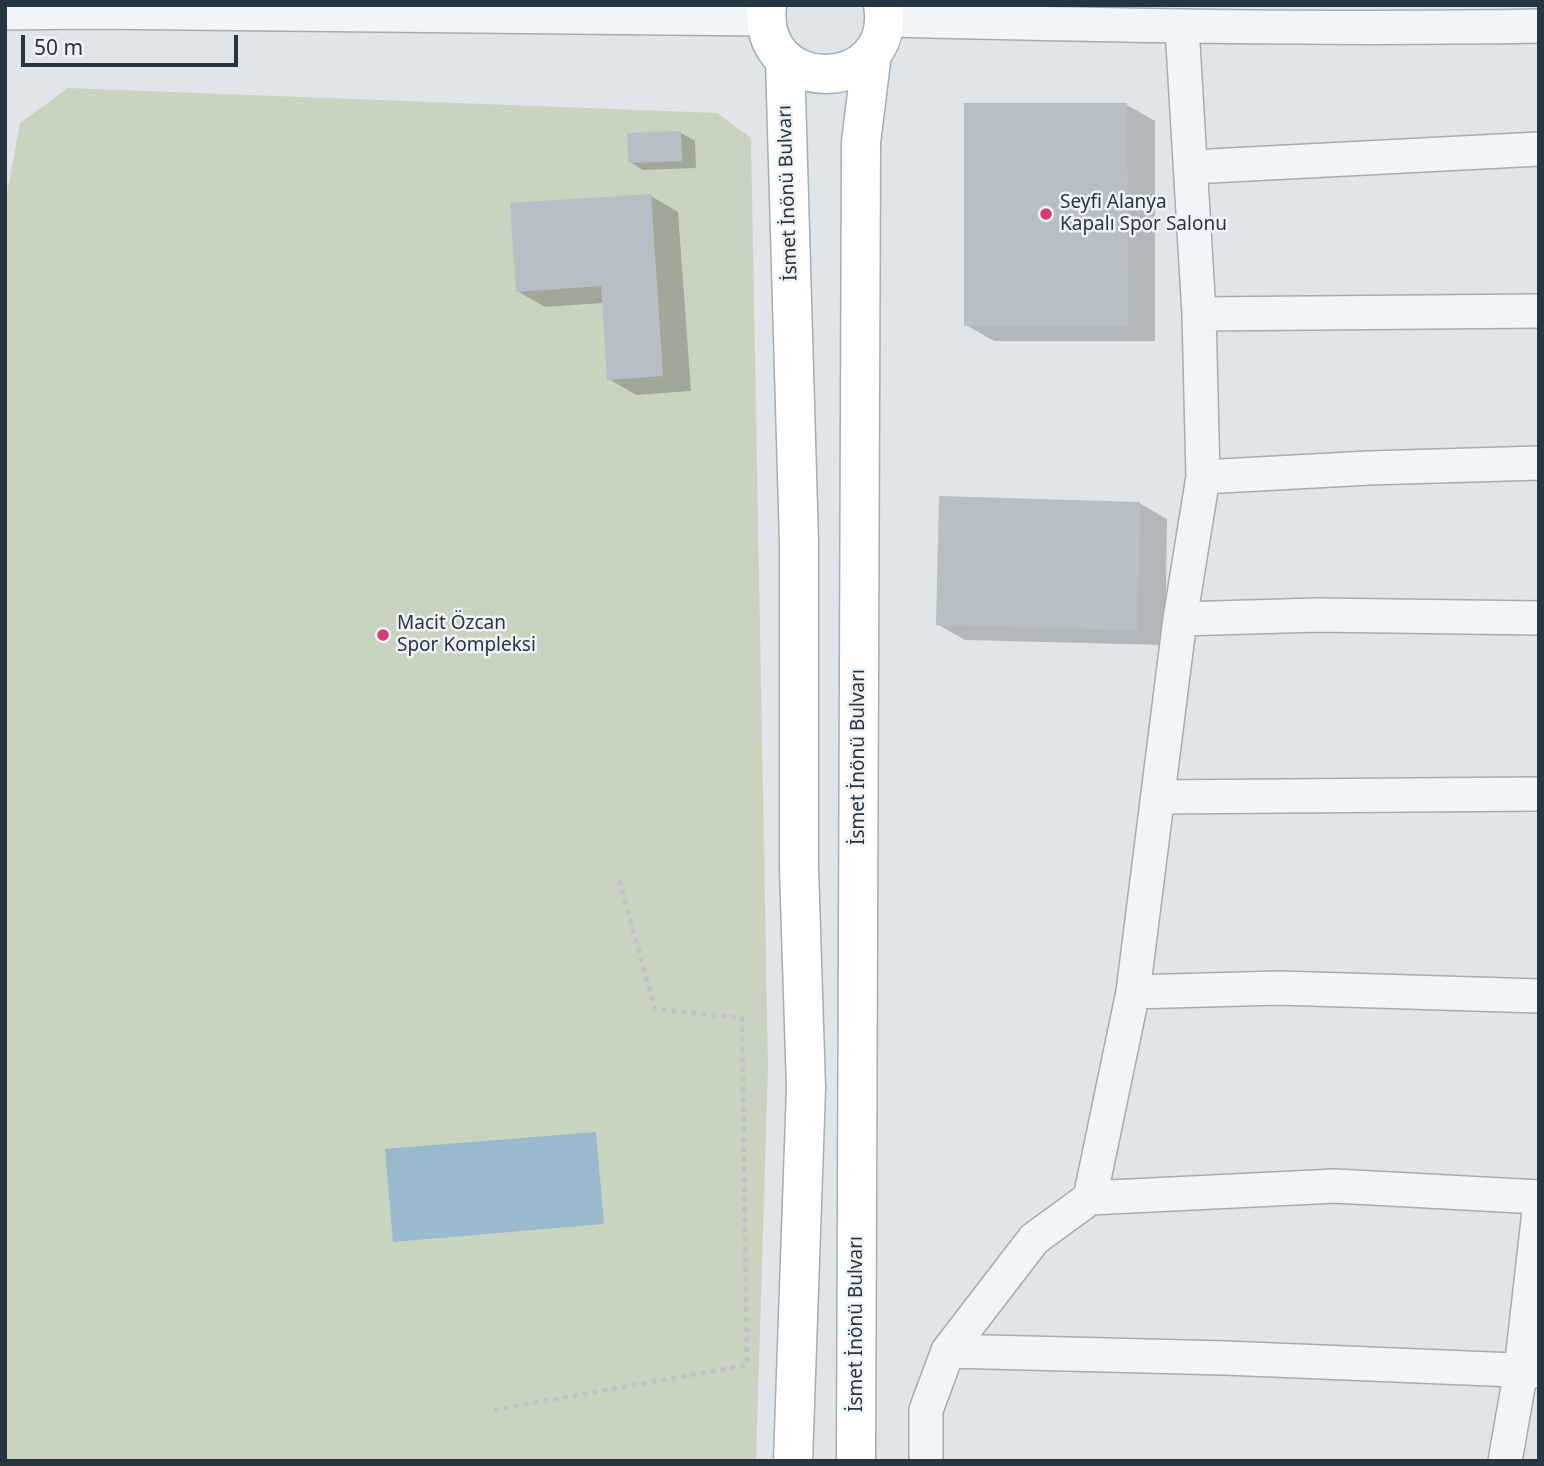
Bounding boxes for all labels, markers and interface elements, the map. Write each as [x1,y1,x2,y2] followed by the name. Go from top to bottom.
[24,21,242,65] scale bar
[34,33,83,61] text: 50 m
[774,105,802,281] street label: İsmet İnönü Bulvarı
[1060,192,1227,236] place label: Seyfi Alanya Kapalı Spor Salonu
[1038,206,1054,222] marker: Seyfi Alanya Kapalı Spor Salonu
[397,613,536,657] place label: Macit Özcan Spor Kompleksi
[375,627,391,643] marker: Macit Özcan Spor Kompleksi
[848,669,870,845] street label: İsmet İnönü Bulvarı
[846,1236,868,1412] street label: İsmet İnönü Bulvarı

